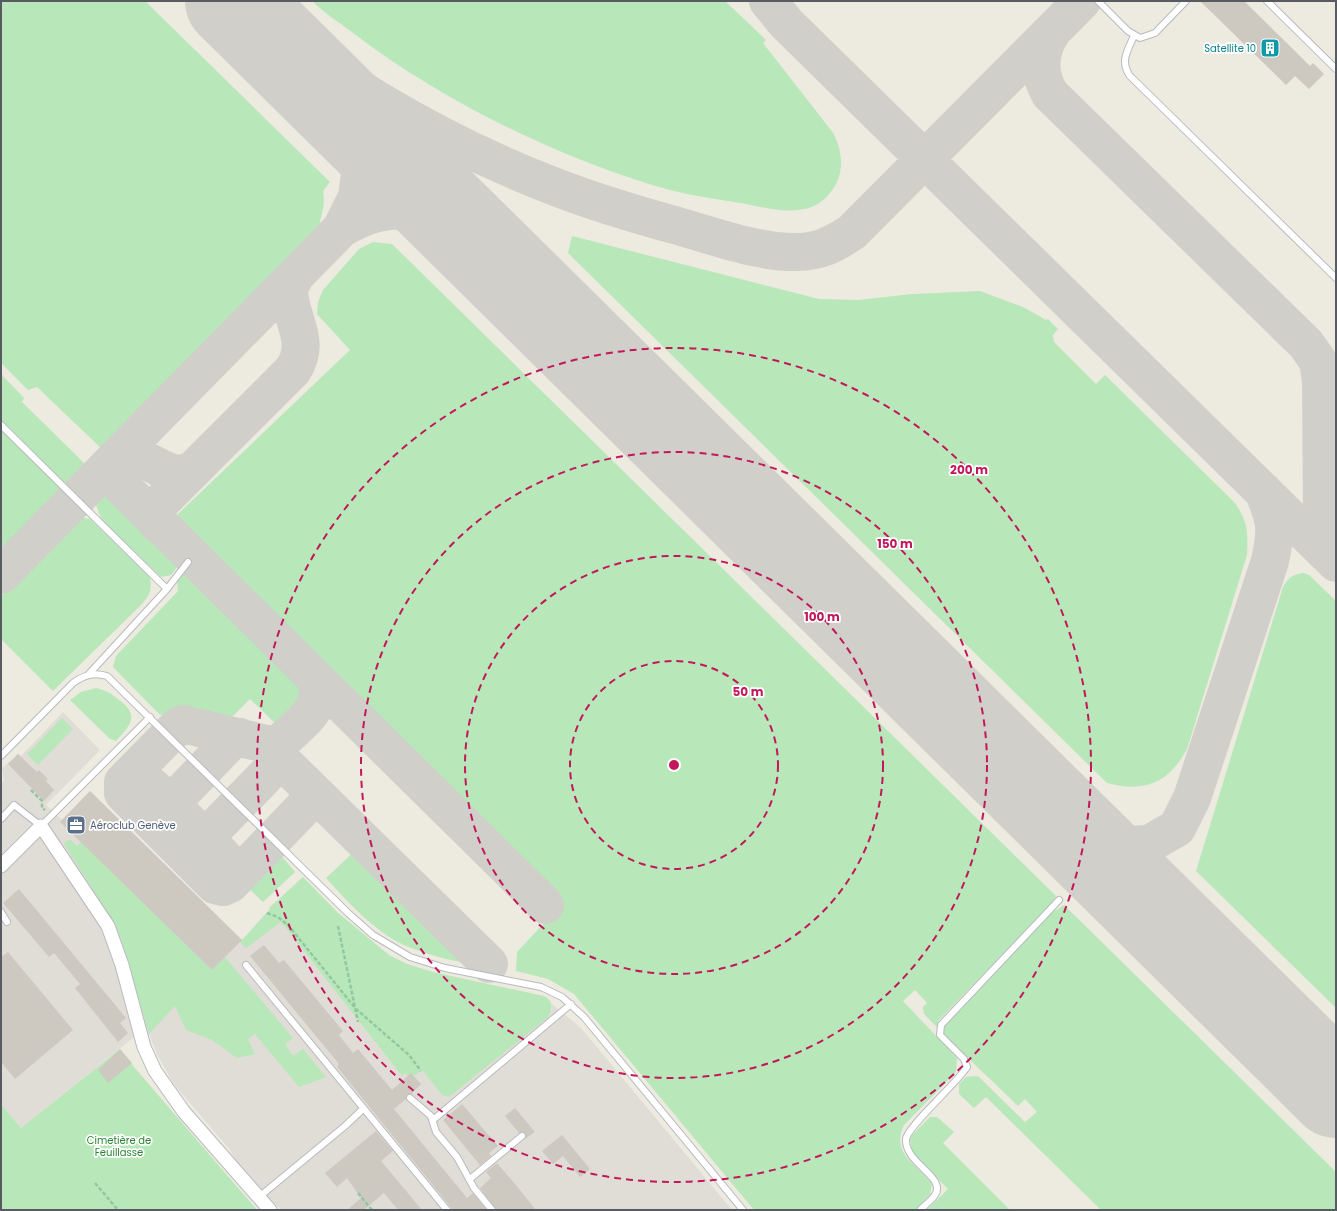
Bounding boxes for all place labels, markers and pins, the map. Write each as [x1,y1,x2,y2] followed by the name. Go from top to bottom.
[1259,37,1281,59] building icon: Satellite 10
[1204,41,1256,56] place label: Satellite 10
[667,758,681,772] centre of rings
[65,814,87,836] office icon: Aéroclub Genève
[90,818,176,833] place label: Aéroclub Genève

